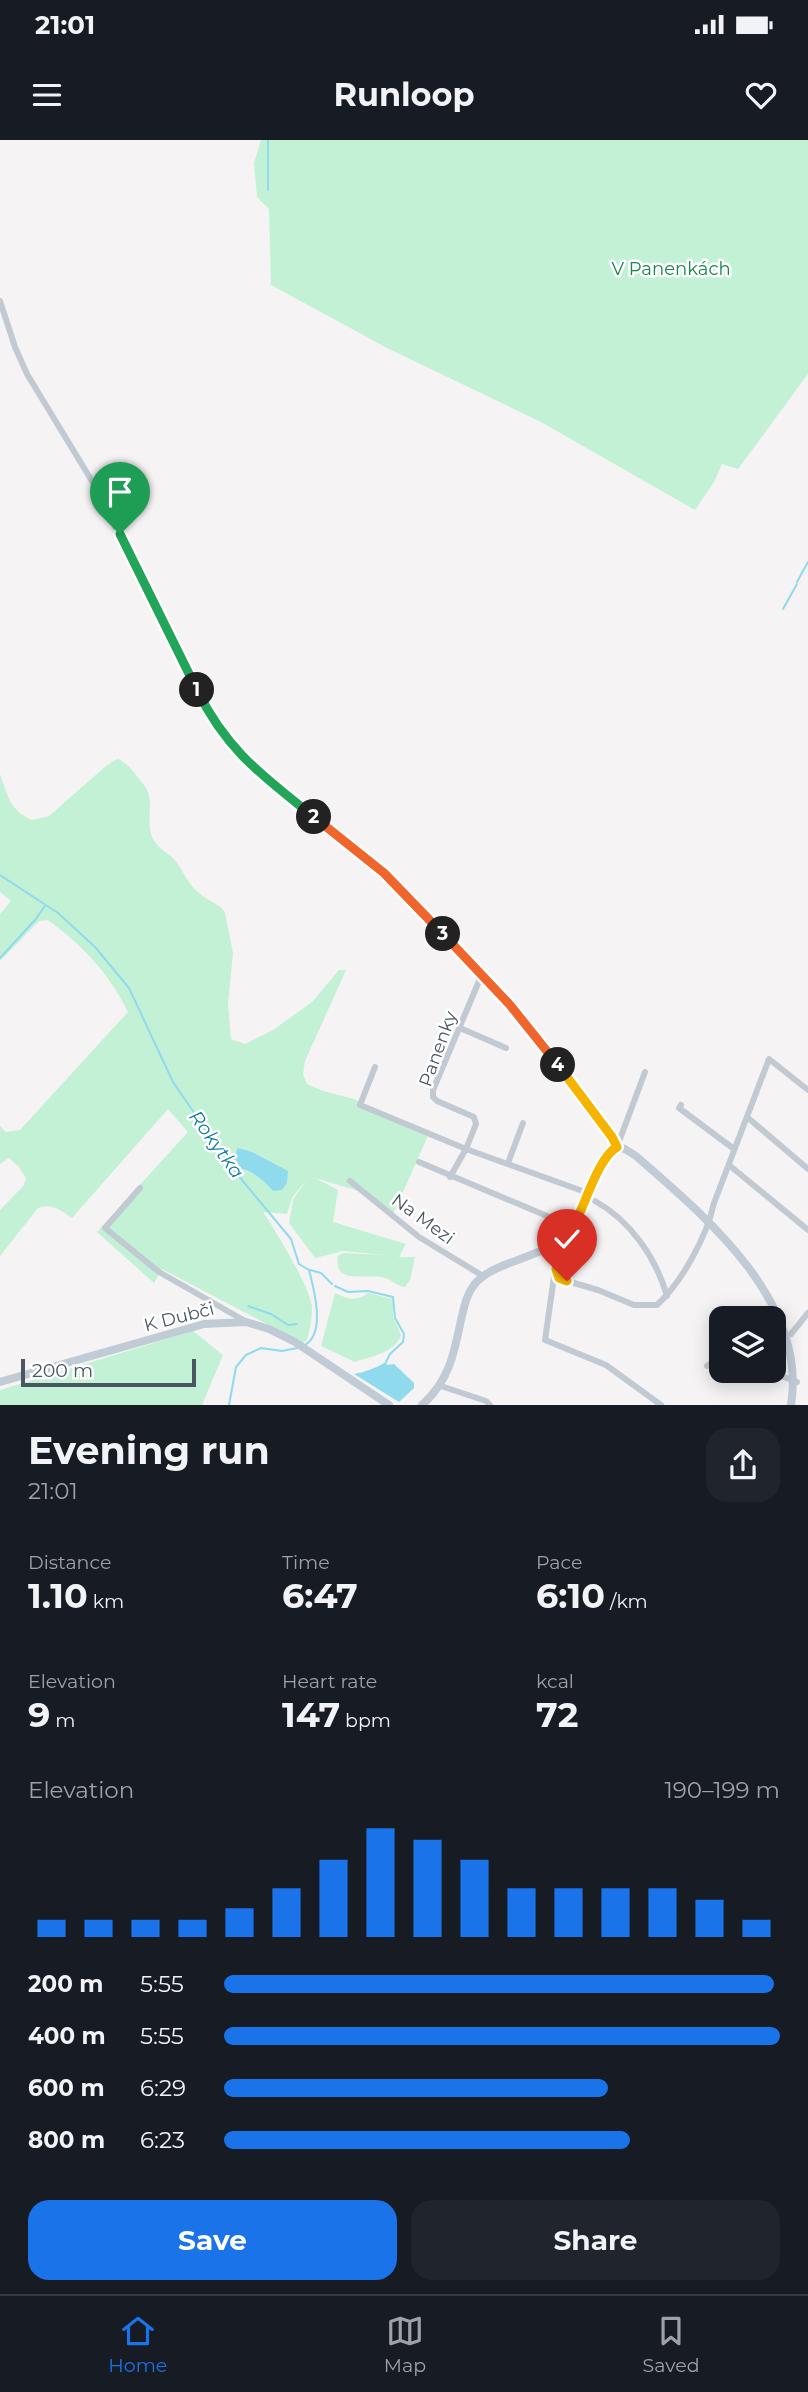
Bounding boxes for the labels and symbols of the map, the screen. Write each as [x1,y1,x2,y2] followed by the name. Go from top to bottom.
[611,258,731,280] park label: V Panenkách
[90,462,150,534] pin
[180,672,214,708] pin: 1
[296,800,332,834] pin: 2
[426,916,460,952] pin: 3
[414,1008,462,1090] street label: Panenky
[540,1048,576,1082] pin: 4
[184,1106,249,1183] water label: Rokytka
[387,1189,459,1249] street label: Na Mezi
[537,1209,597,1281] pin
[142,1298,216,1336] street label: K Dubči
[21,1356,196,1388] scale bar

